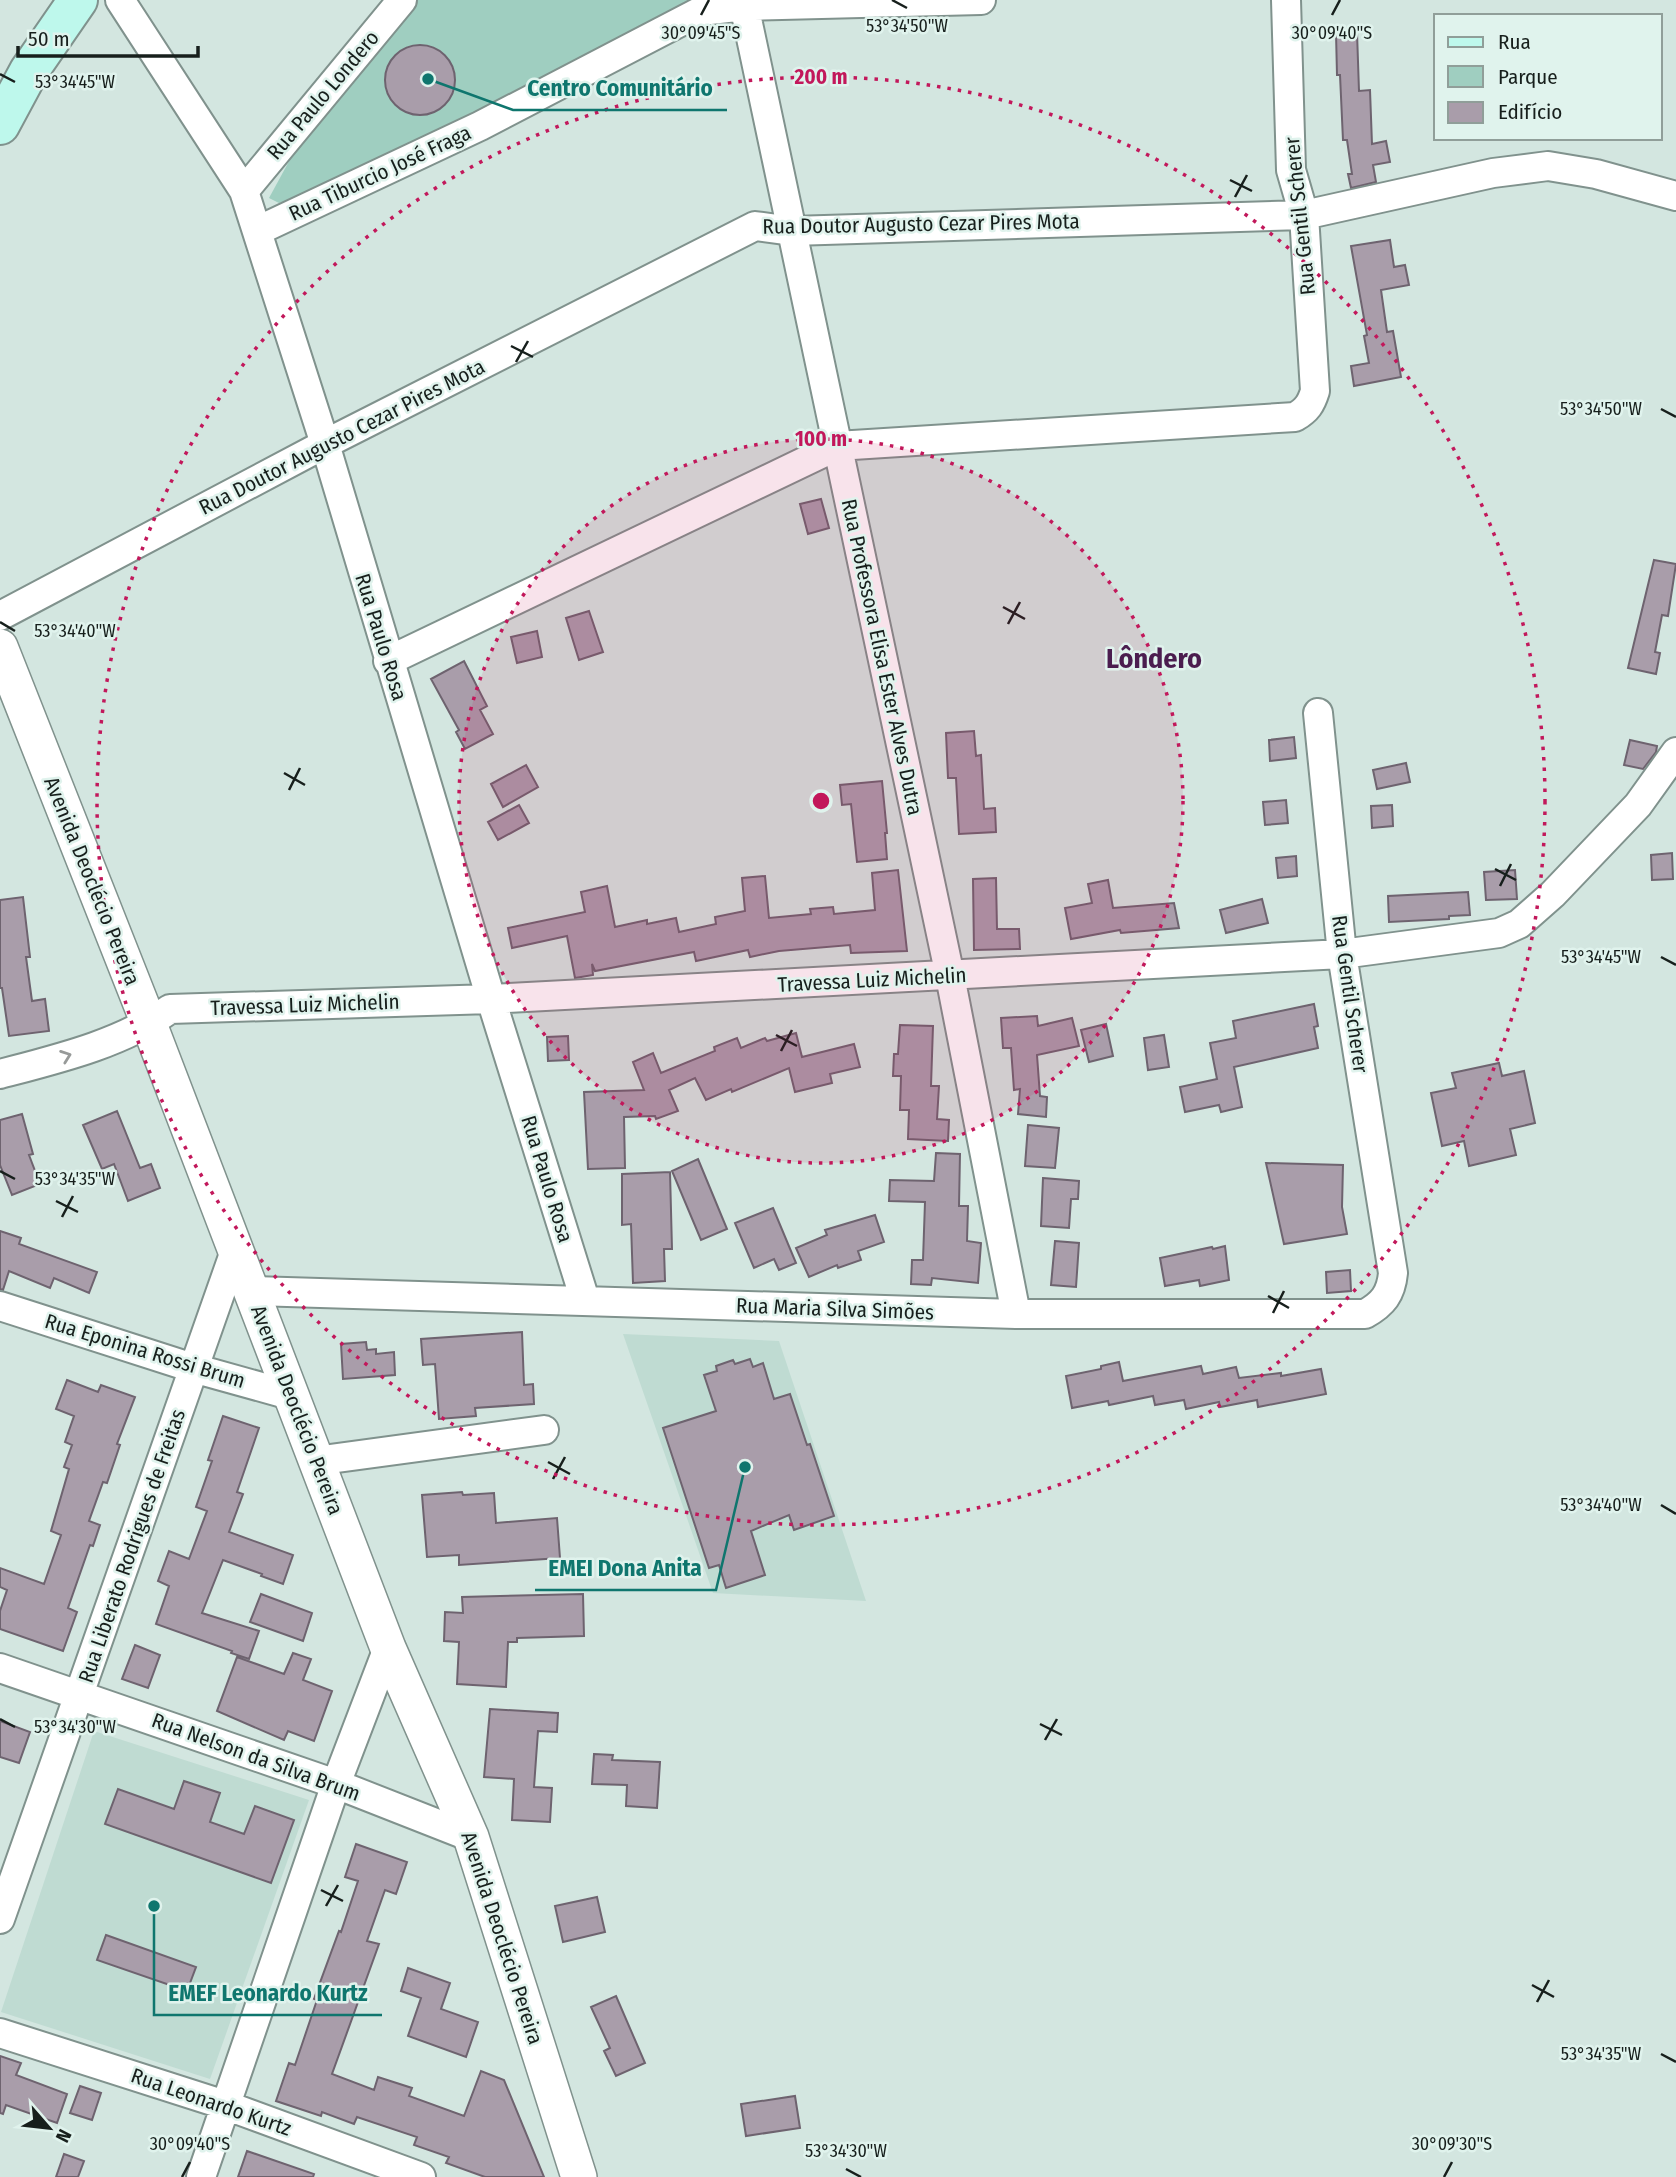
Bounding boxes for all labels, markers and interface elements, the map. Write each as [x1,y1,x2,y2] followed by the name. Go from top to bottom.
[18,14,198,58] scale bar
[1434,14,1662,140] legend
[866,15,948,37] text: 53°34'50"W
[662,22,740,44] text: 30°09'45"S
[1292,22,1372,44] text: 30°09'40"S
[261,25,385,165] street label: Rua Paulo Londero
[28,26,70,52] text: 50 m
[1498,29,1531,55] text: Rua
[793,64,848,90] text: 200 m
[1498,64,1558,90] text: Parque
[513,66,727,110] callout: Centro Comunitário
[35,71,116,93] text: 53°34'45"W
[527,74,713,102] text: Centro Comunitário
[1498,99,1562,125] text: Edifício
[285,119,475,227] street label: Rua Tiburcio José Fraga
[1279,135,1321,296] street label: Rua Gentil Scherer
[762,208,1080,240] street label: Rua Doutor Augusto Cezar Pires Mota
[195,353,489,521] street label: Rua Doutor Augusto Cezar Pires Mota
[1560,398,1642,420] text: 53°34'50"W
[795,426,847,452] text: 100 m
[836,496,928,818] street label: Rua Professora Elisa Ester Alves Dutra
[349,570,413,704] street label: Rua Paulo Rosa
[34,620,116,642] text: 53°34'40"W
[1106,642,1202,675] district label: Lôndero
[38,773,146,989] street label: Avenida Deoclécio Pereira
[809,789,833,813] centre of rings
[1326,913,1374,1075] street label: Rua Gentil Scherer
[1561,946,1642,968] text: 53°34'45"W
[777,962,967,998] street label: Travessa Luiz Michelin
[210,989,400,1021] street label: Travessa Luiz Michelin
[59,1050,71,1064] one-way arrow
[515,1112,579,1246] street label: Rua Paulo Rosa
[35,1168,116,1190] text: 53°34'35"W
[735,1293,935,1325] street label: Rua Maria Silva Simões
[245,1302,349,1518] street label: Avenida Deoclécio Pereira
[42,1308,248,1394] street label: Rua Eponina Rossi Brum
[73,1406,191,1686] street label: Rua Liberato Rodrigues de Freitas
[1560,1494,1642,1516] text: 53°34'40"W
[535,1546,716,1590] callout: EMEI Dona Anita
[548,1554,702,1582] text: EMEI Dona Anita
[148,1707,364,1807] street label: Rua Nelson da Silva Brum
[34,1716,116,1738] text: 53°34'30"W
[455,1828,549,2048] street label: Avenida Deoclécio Pereira
[154,1971,382,2015] callout: EMEF Leonardo Kurtz
[168,1979,368,2007] text: EMEF Leonardo Kurtz
[1561,2043,1642,2065] text: 53°34'35"W
[128,2062,294,2142] street label: Rua Leonardo Kurtz
[14,2093,84,2163] north arrow
[51,2125,76,2146] text: N
[150,2133,230,2155] text: 30°09'40"S
[1412,2133,1492,2155] text: 30°09'30"S
[805,2140,887,2162] text: 53°34'30"W

